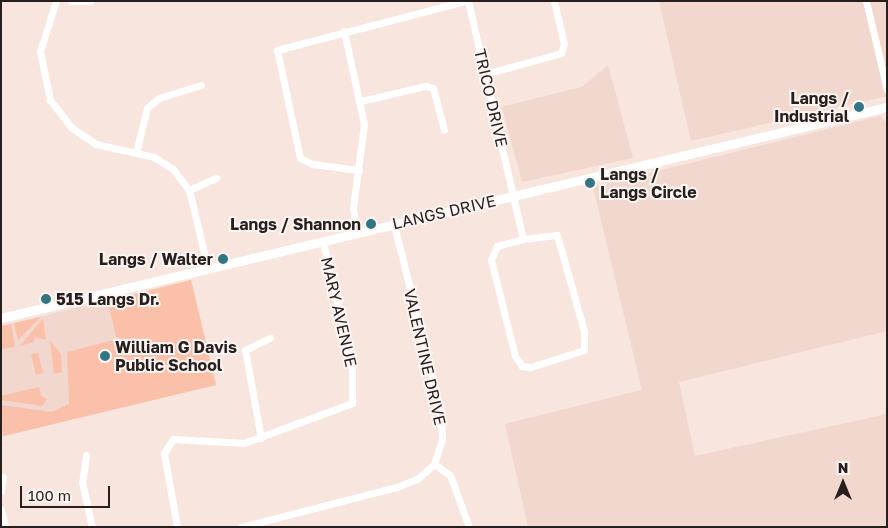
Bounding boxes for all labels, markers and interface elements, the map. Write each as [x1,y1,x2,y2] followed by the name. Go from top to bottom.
[470,47,512,149] street label: TRICO DRIVE
[774,88,849,126] place label: Langs / Industrial
[853,101,865,113] marker: Langs / Industrial
[600,164,697,202] place label: Langs / Langs Circle
[584,177,596,189] marker: Langs / Langs Circle
[390,191,498,233] street label: LANGS DRIVE
[230,214,361,234] place label: Langs / Shannon
[365,218,377,230] marker: Langs / Shannon
[99,249,213,269] place label: Langs / Walter
[217,253,229,265] marker: Langs / Walter
[317,255,361,369] street label: MARY AVENUE
[400,287,450,427] street label: VALENTINE DRIVE
[56,289,160,309] place label: 515 Langs Dr.
[40,293,52,305] marker: 515 Langs Dr.
[115,337,237,375] place label: William G Davis Public School
[99,350,111,362] marker: William G Davis Public School
[818,458,868,508] north arrow
[838,459,848,476] text: N
[22,476,112,508] scale bar
[28,486,71,504] text: 100 m

